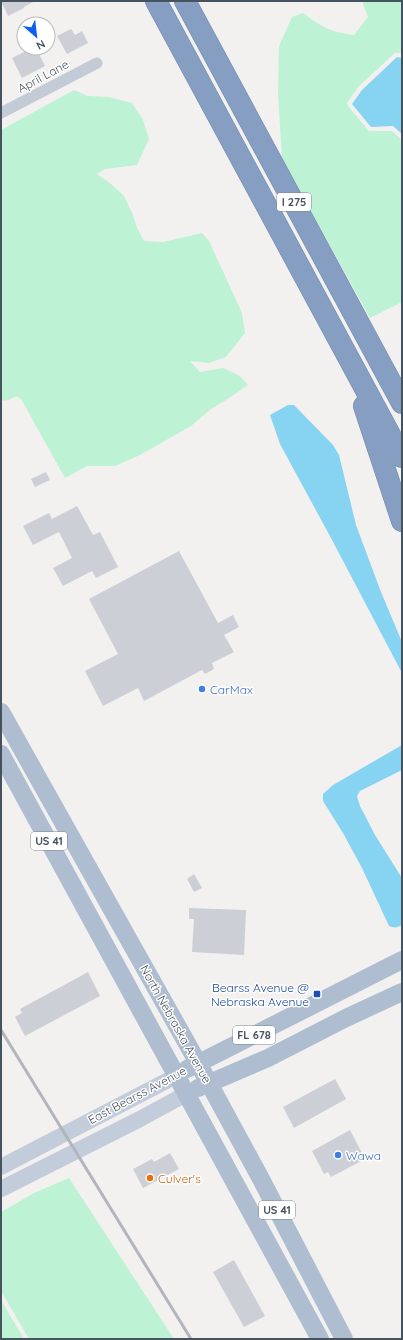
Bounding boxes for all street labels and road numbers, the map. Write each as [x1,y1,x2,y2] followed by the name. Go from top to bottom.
[15,56,71,96] street label: April Lane
[277,193,311,211] road number: I 275
[31,832,67,850] road number: US 41
[137,962,215,1086] street label: North Nebraska Avenue
[233,1026,275,1044] road number: FL 678
[85,1063,189,1127] street label: East Bearss Avenue
[259,1201,295,1219] road number: US 41

